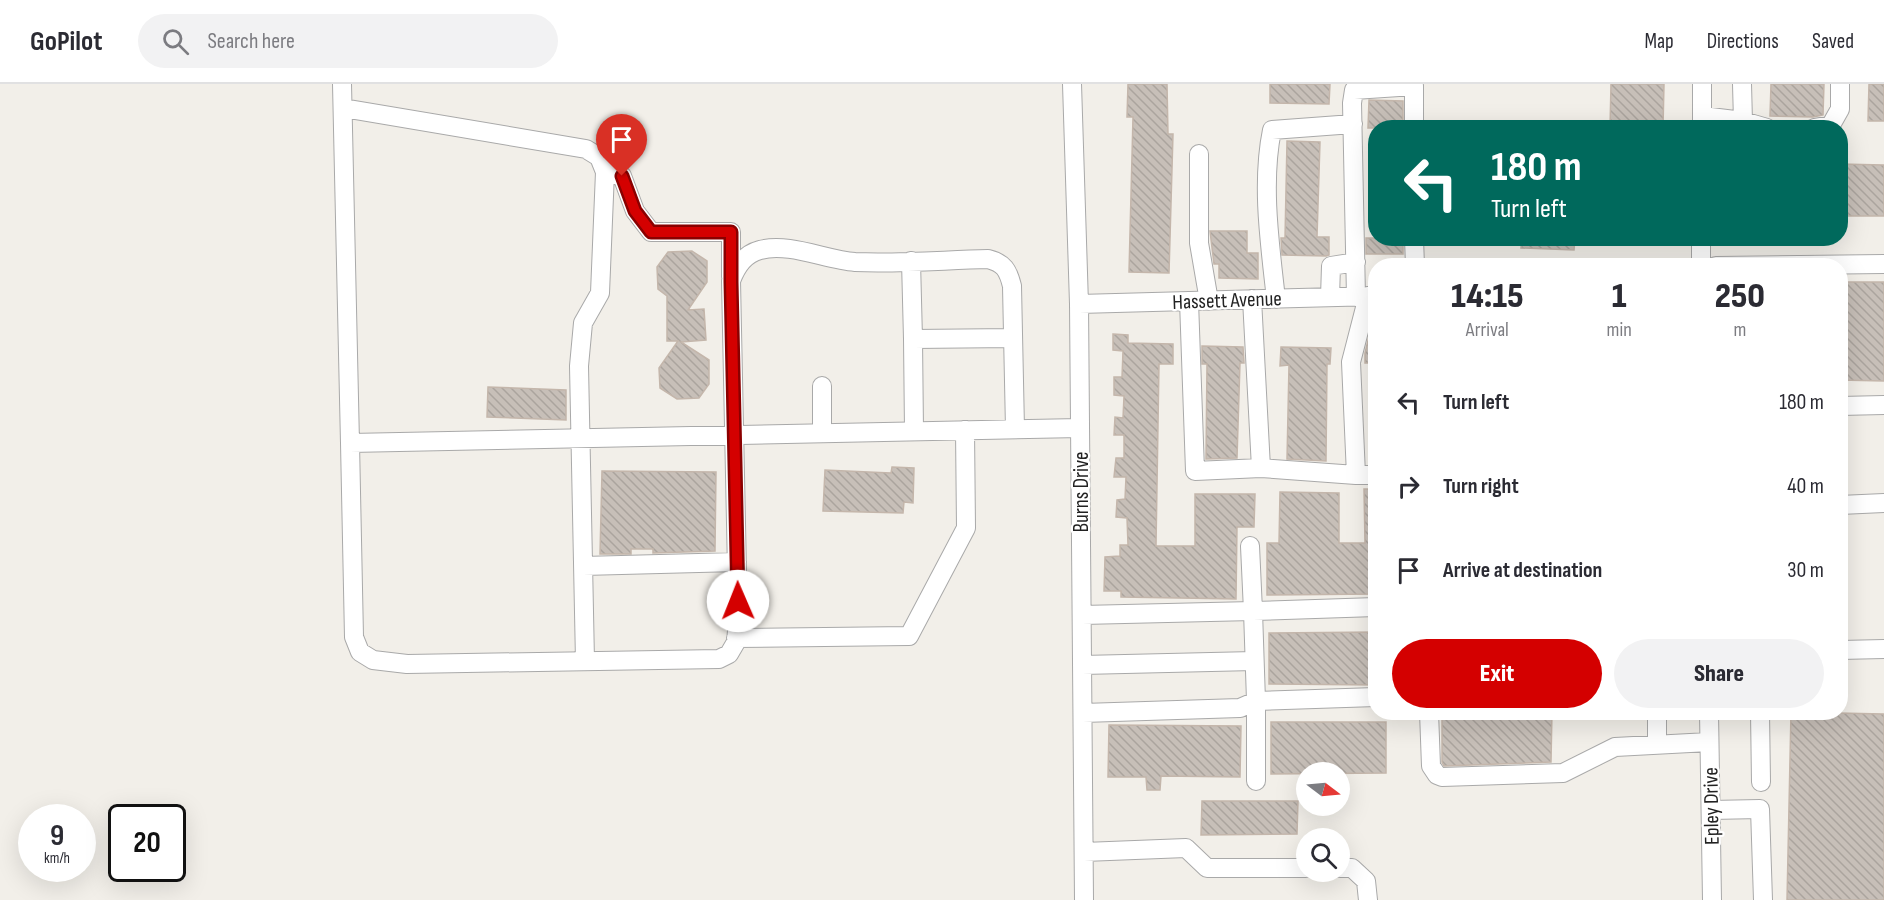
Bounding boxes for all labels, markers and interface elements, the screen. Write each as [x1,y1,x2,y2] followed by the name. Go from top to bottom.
[138,14,558,68] search box
[30,25,102,58] text: GoPilot
[159,25,192,58] icon: search
[207,28,295,55] text: Search here
[1644,29,1674,54] text: Map
[1707,29,1779,54] text: Directions
[1812,29,1854,54] text: Saved
[596,114,647,176] pin
[605,123,638,156] icon: arrive
[1491,142,1582,193] text: 180 m
[1392,144,1470,222] icon: left
[1491,193,1567,225] text: Turn left
[1451,275,1524,318] text: 14:15
[1612,275,1627,318] text: 1
[1715,275,1765,318] text: 250
[1172,286,1282,315] street label: Hassett Avenue
[1466,318,1509,342] text: Arrival
[1607,318,1632,342] text: min
[1733,318,1746,342] text: m
[1392,386,1425,419] icon: left
[1443,389,1509,416] text: Turn left
[1779,389,1824,416] text: 180 m
[1069,452,1094,532] street label: Burns Drive
[1392,470,1425,503] icon: right
[1443,473,1519,500] text: Turn right
[1787,473,1824,500] text: 40 m
[1392,554,1425,587] icon: arrive
[1443,557,1602,584] text: Arrive at destination
[1787,557,1824,584] text: 30 m
[706,569,770,633] position arrow
[1392,639,1602,708] button: Exit
[1614,639,1824,708] button: Share
[1296,762,1350,816] north arrow
[1296,762,1350,882] map controls
[1698,767,1725,845] street label: Epley Drive
[108,804,186,882] speed limit sign: 20
[50,818,64,854] text: 9
[1296,828,1350,882] button: search
[44,849,70,868] text: km/h

